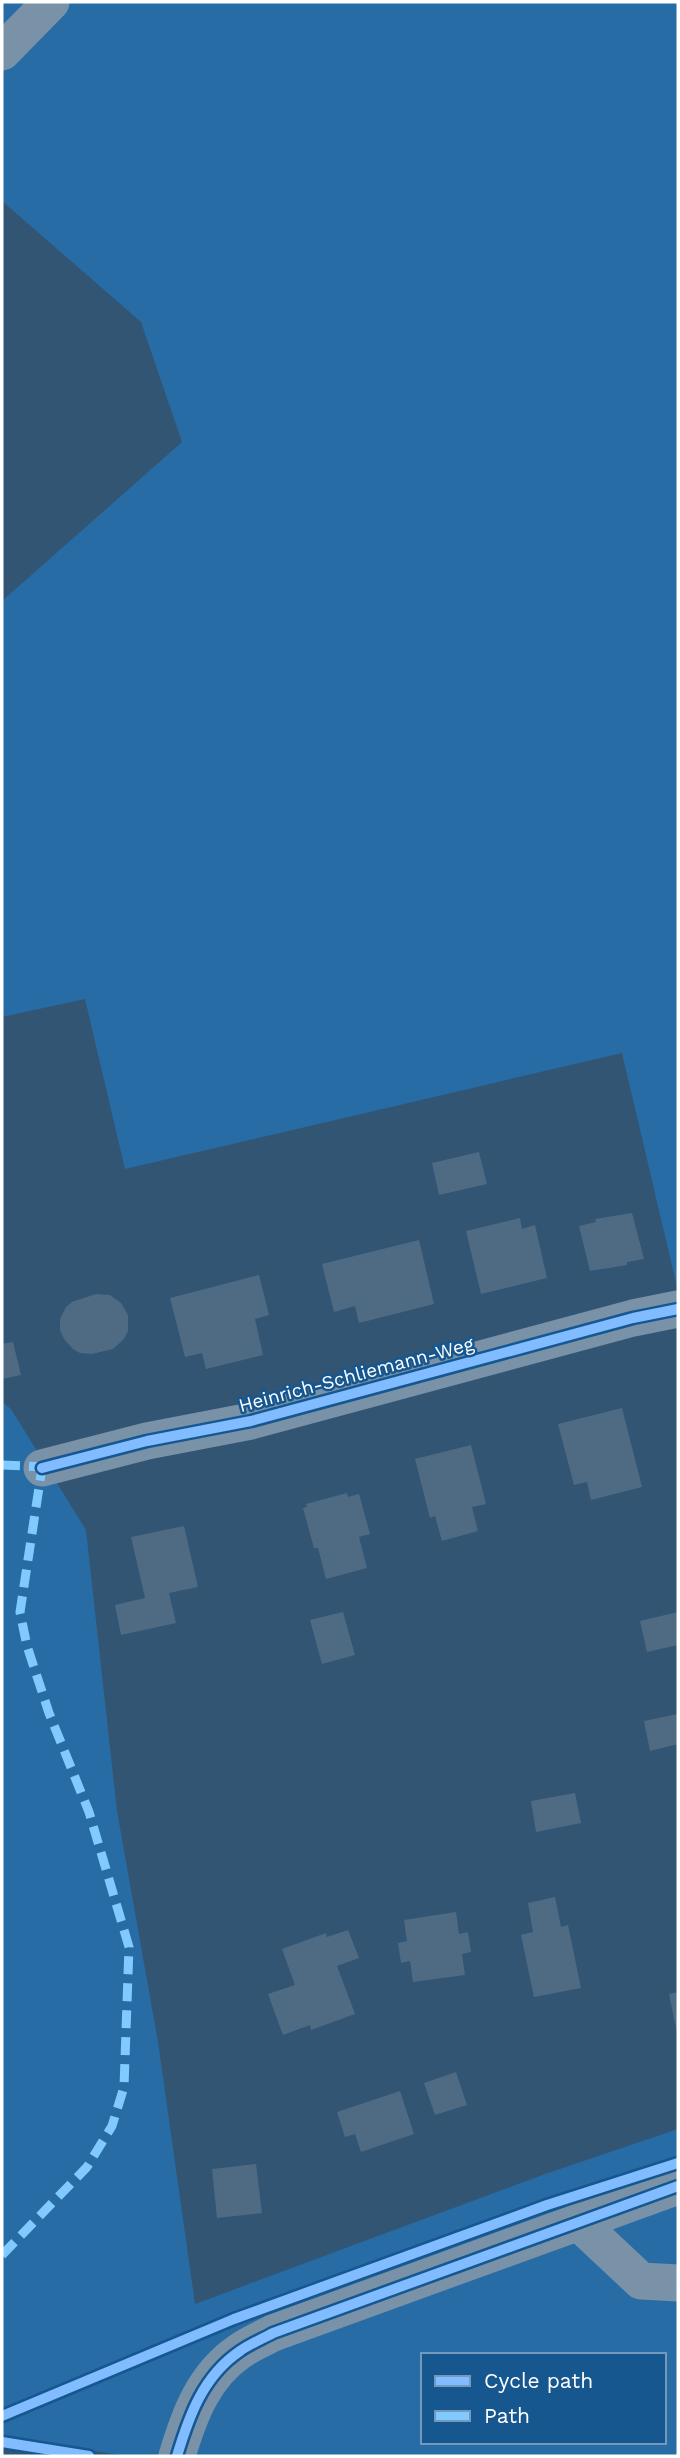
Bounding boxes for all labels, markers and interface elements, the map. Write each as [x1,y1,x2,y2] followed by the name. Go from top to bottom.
[236,1332,477,1417] street label: Heinrich-Schliemann-Weg
[421,2353,666,2444] legend
[484,2368,593,2393] text: Cycle path
[484,2403,530,2428] text: Path

